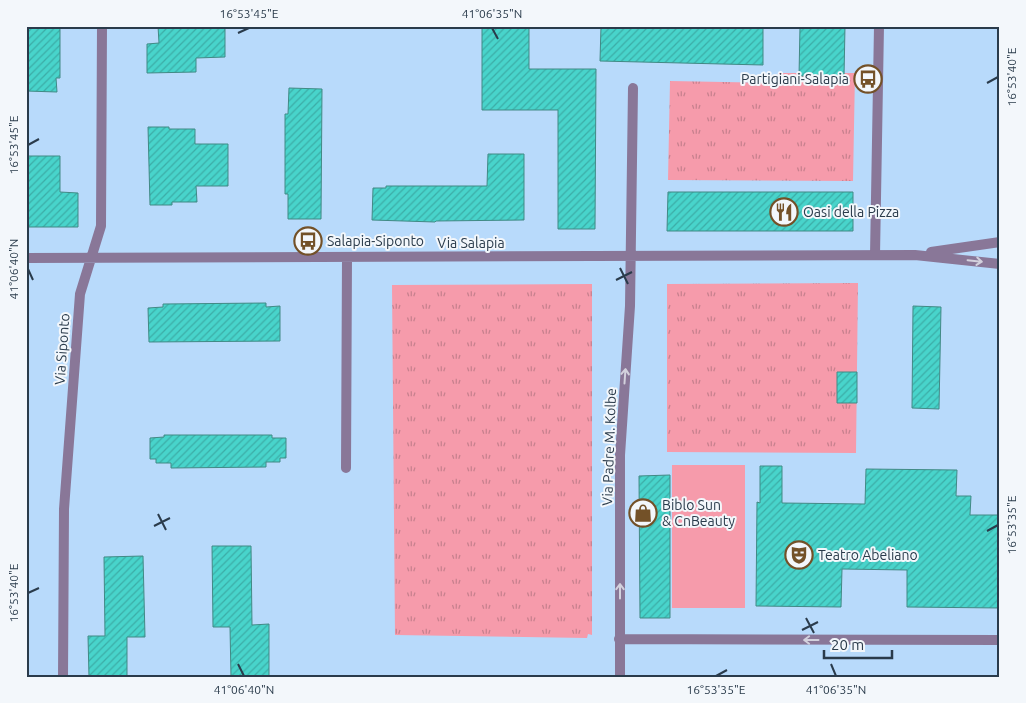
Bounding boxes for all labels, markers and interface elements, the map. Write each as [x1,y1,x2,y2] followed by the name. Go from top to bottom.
[220,7,279,20] text: 16°53'45"E
[462,7,522,20] text: 41°06'35"N
[1005,47,1018,106] text: 16°53'40"E
[853,64,883,94] bus stop icon: Partigiani-Salapia
[741,71,849,87] place label: Partigiani-Salapia
[7,115,20,174] text: 16°53'45"E
[769,197,799,227] restaurant icon: Oasi della Pizza
[803,204,899,220] place label: Oasi della Pizza
[293,226,323,256] bus stop icon: Salapia-Siponto
[327,233,424,249] place label: Salapia-Siponto
[437,235,505,251] street label: Via Salapia
[7,239,20,299] text: 41°06'40"N
[967,256,983,266] one-way arrow
[52,313,72,385] street label: Via Siponto
[621,368,630,384] one-way arrow
[599,388,619,506] street label: Via Padre M. Kolbe
[1005,495,1018,554] text: 16°53'35"E
[662,497,735,529] place label: Biblo Sun & CnBeauty
[628,498,658,528] shop icon: Biblo Sun & CnBeauty
[784,540,814,570] theatre icon: Teatro Abeliano
[818,547,918,563] place label: Teatro Abeliano
[7,563,20,622] text: 16°53'40"E
[615,583,625,599] one-way arrow
[824,628,891,660] scale bar
[803,635,820,645] one-way arrow
[831,636,864,653] text: 20 m
[214,683,274,696] text: 41°06'40"N
[687,683,746,696] text: 16°53'35"E
[806,683,866,696] text: 41°06'35"N

